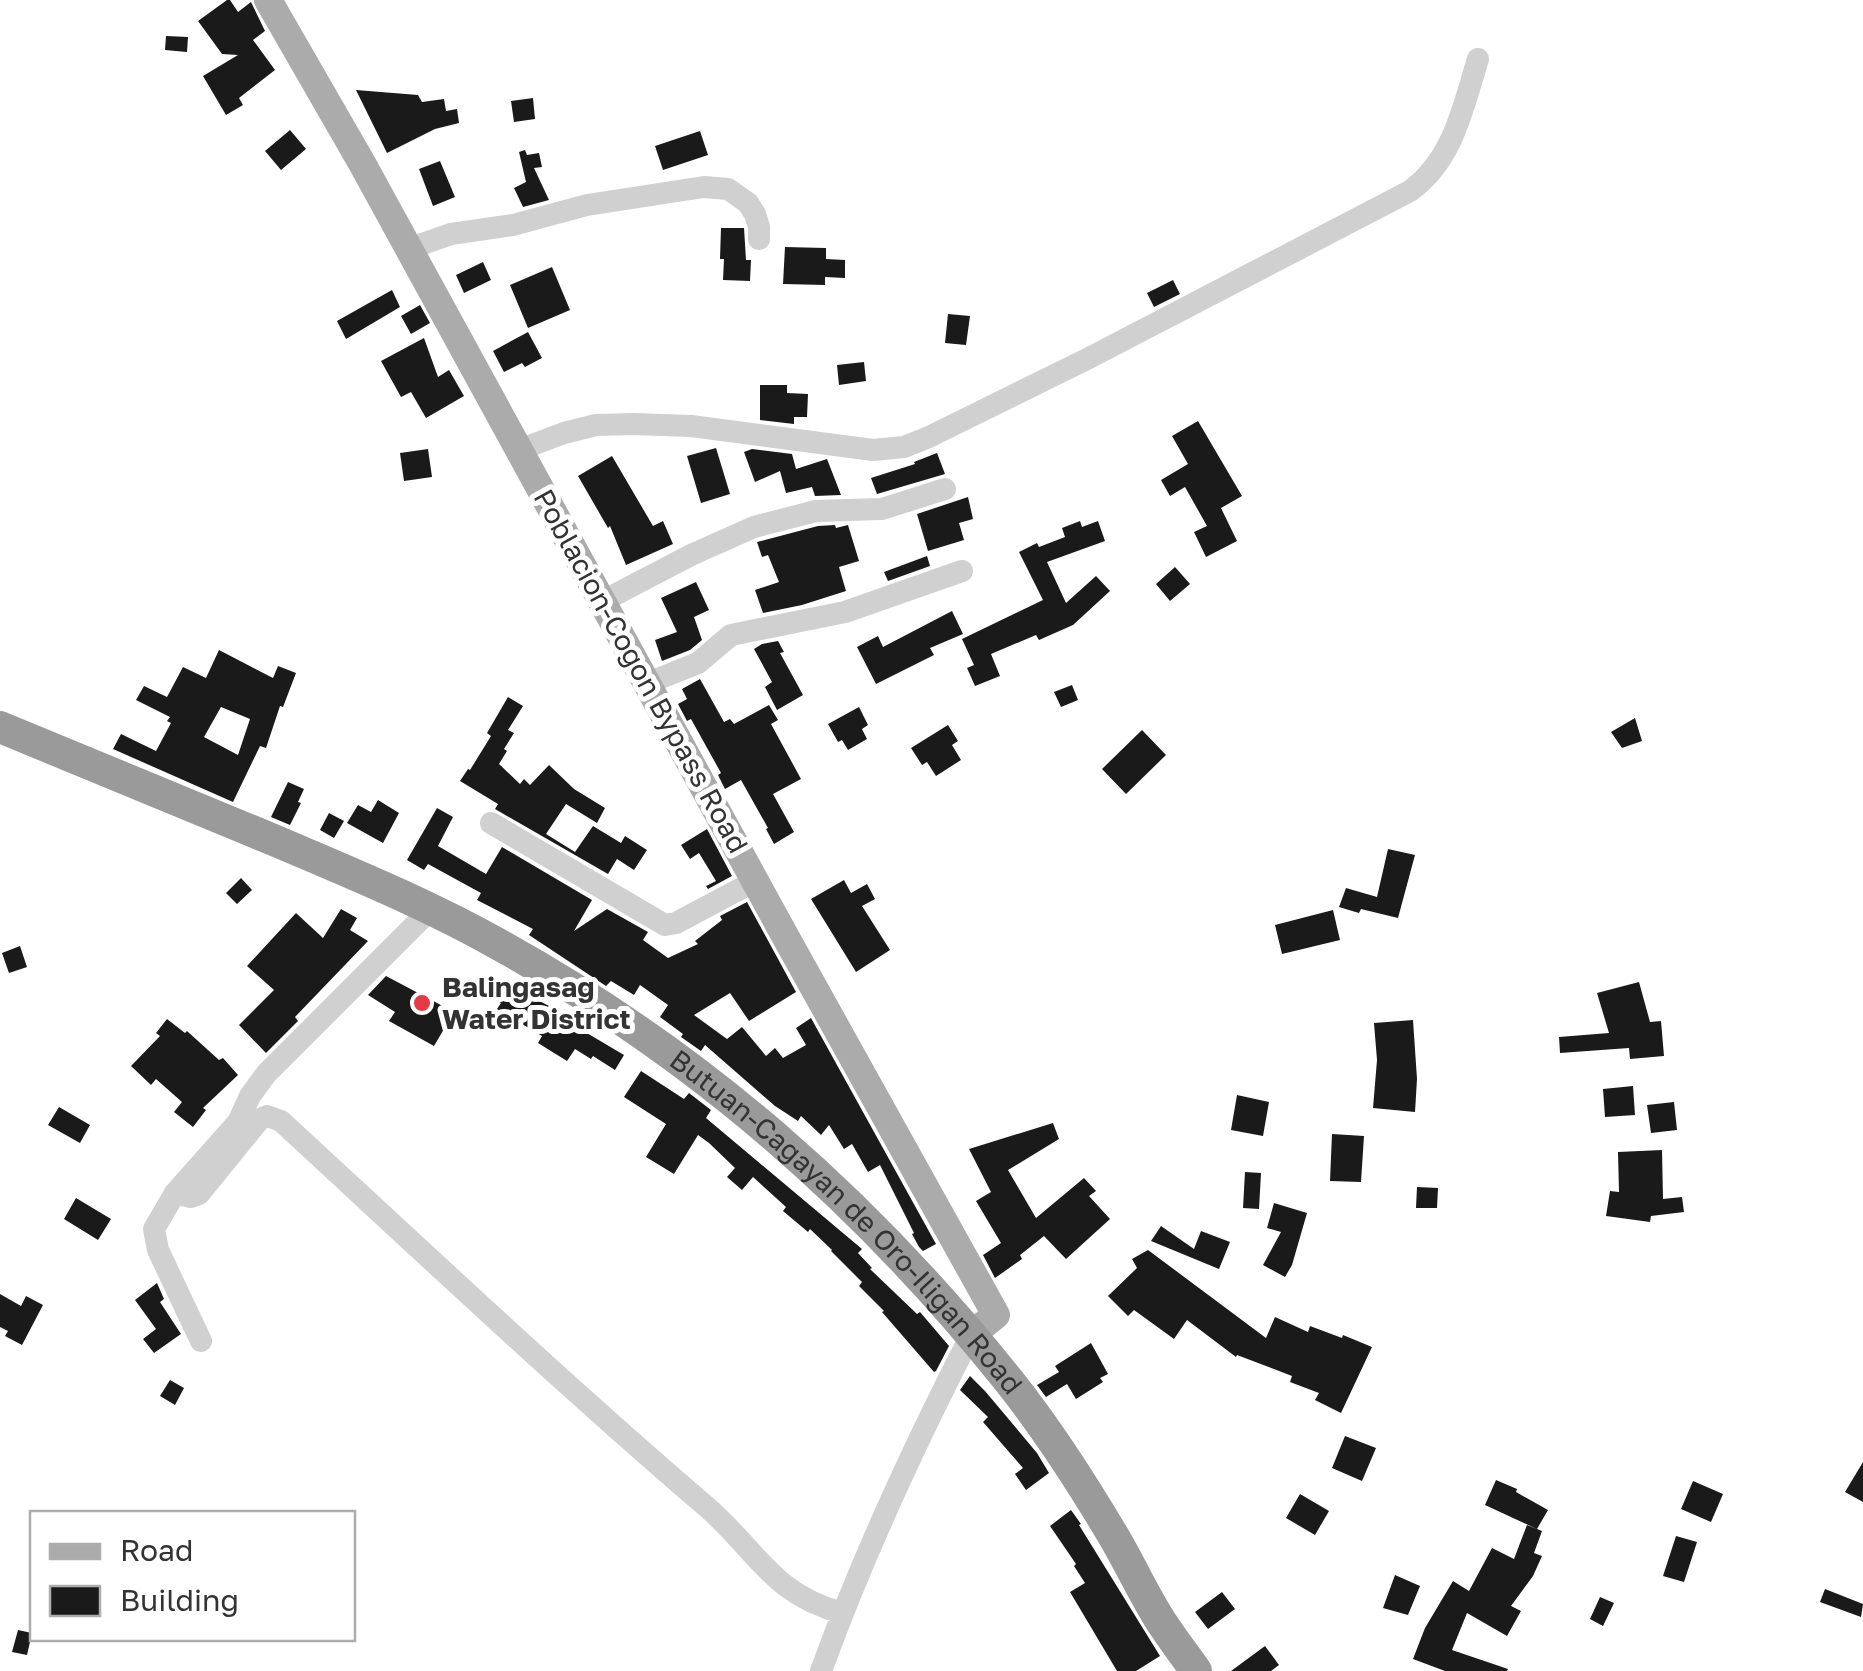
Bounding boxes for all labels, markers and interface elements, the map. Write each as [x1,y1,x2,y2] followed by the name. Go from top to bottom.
[527,483,755,858] street label: Poblacion-Cogon Bypass Road
[442,970,631,1035] place label: Balingasag Water District
[411,992,433,1014] marker: Balingasag Water District
[664,1042,1030,1400] street label: Butuan-Cagayan de Oro-Iligan Road
[30,1511,355,1641] legend
[120,1532,194,1568] text: Road
[120,1582,239,1618] text: Building

